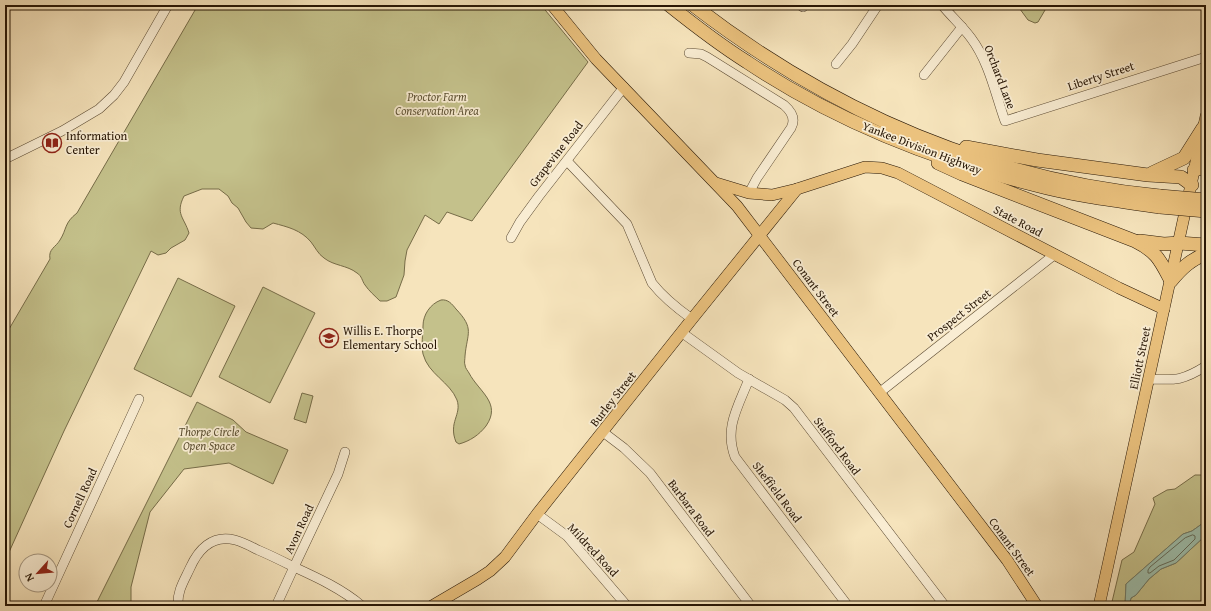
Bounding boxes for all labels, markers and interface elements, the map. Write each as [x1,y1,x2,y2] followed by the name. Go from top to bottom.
[980,42,1021,112] street label: Orchard Lane
[1065,57,1137,94] street label: Liberty Street
[395,88,479,119] park label: Proctor Farm Conservation Area
[525,117,587,190] street label: Grapevine Road
[860,117,984,178] street label: Yankee Division Highway
[66,127,128,158] place label: Information Center
[41,132,63,154] library icon: Information Center
[991,201,1046,241] street label: State Road
[789,255,844,321] street label: Conant Street
[923,284,995,345] street label: Prospect Street
[343,322,438,353] place label: Willis E. Thorpe Elementary School
[1125,324,1155,391] street label: Elliott Street
[318,327,340,349] school or university icon: Willis E. Thorpe Elementary School
[586,367,640,430] street label: Burley Street
[810,413,865,479] street label: Stafford Road
[179,423,240,454] park label: Thorpe Circle Open Space
[749,458,806,526] street label: Sheffield Road
[58,464,101,531] street label: Cornell Road
[664,476,719,540] street label: Barbara Road
[280,501,318,556] street label: Avon Road
[985,514,1040,580] street label: Conant Street
[564,519,623,581] street label: Mildred Road
[18,553,58,593] north arrow
[20,570,38,584] text: N

